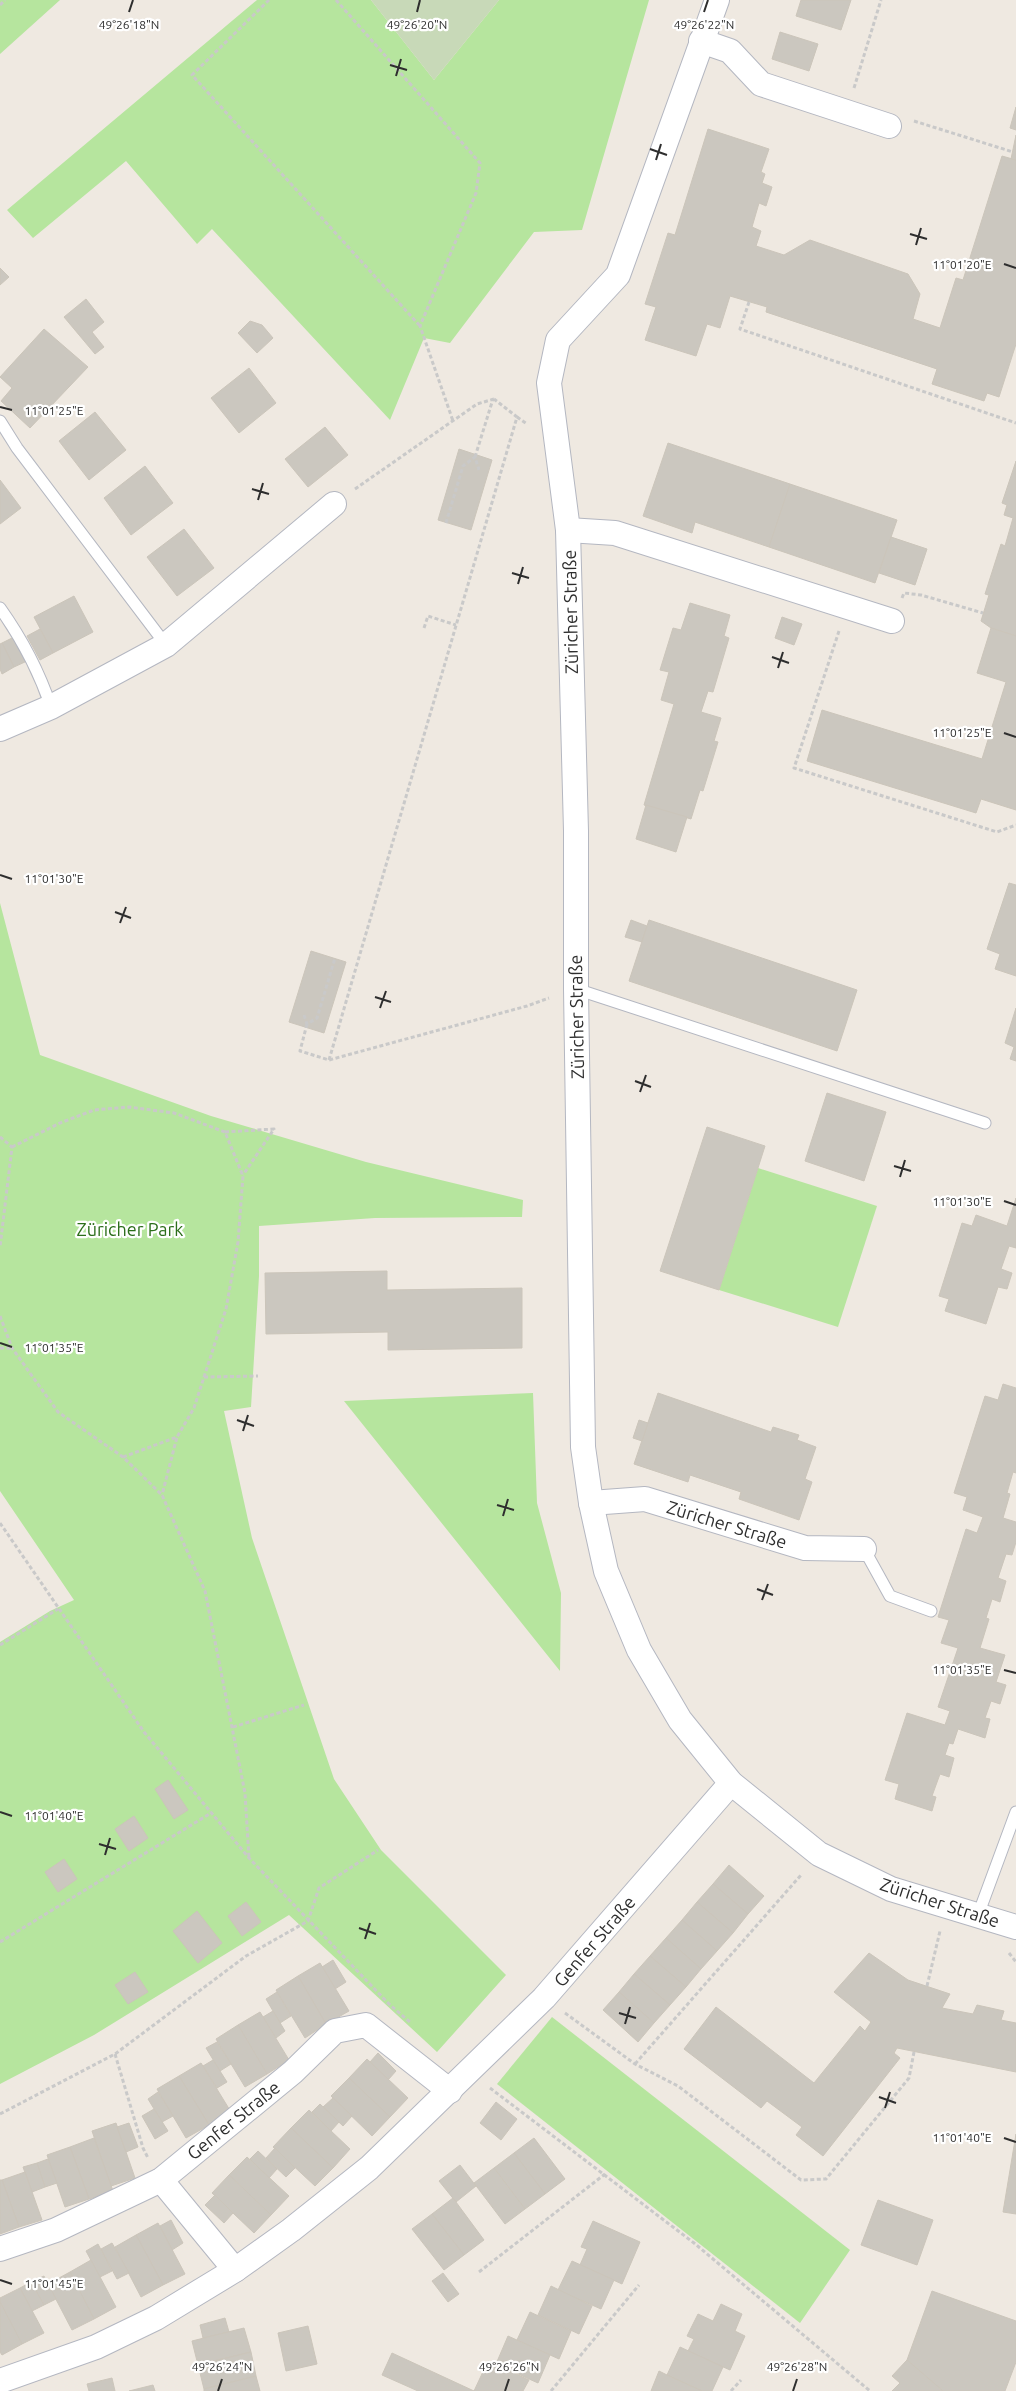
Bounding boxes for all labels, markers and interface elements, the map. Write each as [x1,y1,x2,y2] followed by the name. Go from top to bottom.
[99,18,159,31] text: 49°26'18"N
[387,18,447,31] text: 49°26'20"N
[674,18,734,31] text: 49°26'22"N
[933,258,992,271] text: 11°01'20"E
[25,404,84,417] text: 11°01'25"E
[559,550,581,674] street label: Züricher Straße
[933,726,992,739] text: 11°01'25"E
[25,872,84,885] text: 11°01'30"E
[565,955,587,1079] street label: Züricher Straße
[933,1195,992,1208] text: 11°01'30"E
[77,1219,183,1239] park label: Züricher Park
[25,1341,84,1354] text: 11°01'35"E
[665,1496,789,1552] street label: Züricher Straße
[933,1663,992,1676] text: 11°01'35"E
[25,1809,84,1822] text: 11°01'40"E
[878,1873,1002,1931] street label: Züricher Straße
[549,1892,639,1990] street label: Genfer Straße
[183,2077,283,2163] street label: Genfer Straße
[933,2131,992,2144] text: 11°01'40"E
[25,2277,84,2290] text: 11°01'45"E
[192,2360,252,2373] text: 49°26'24"N
[479,2360,539,2373] text: 49°26'26"N
[767,2360,827,2373] text: 49°26'28"N

